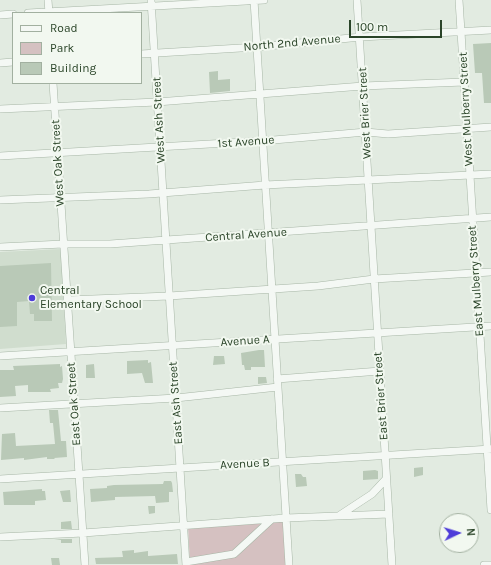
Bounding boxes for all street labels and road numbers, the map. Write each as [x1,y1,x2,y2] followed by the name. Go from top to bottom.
[243,32,341,54] street label: North 2nd Avenue
[456,52,476,166] street label: West Mulberry Street
[355,67,375,159] street label: West Brier Street
[150,76,168,164] street label: West Ash Street
[49,119,67,207] street label: West Oak Street
[217,133,275,151] street label: 1st Avenue
[205,225,287,245] street label: Central Avenue
[465,225,487,337] street label: East Mulberry Street
[220,332,270,350] street label: Avenue A
[371,351,391,441] street label: East Brier Street
[166,361,186,445] street label: East Ash Street
[64,362,84,446] street label: East Oak Street
[220,456,270,472] street label: Avenue B

